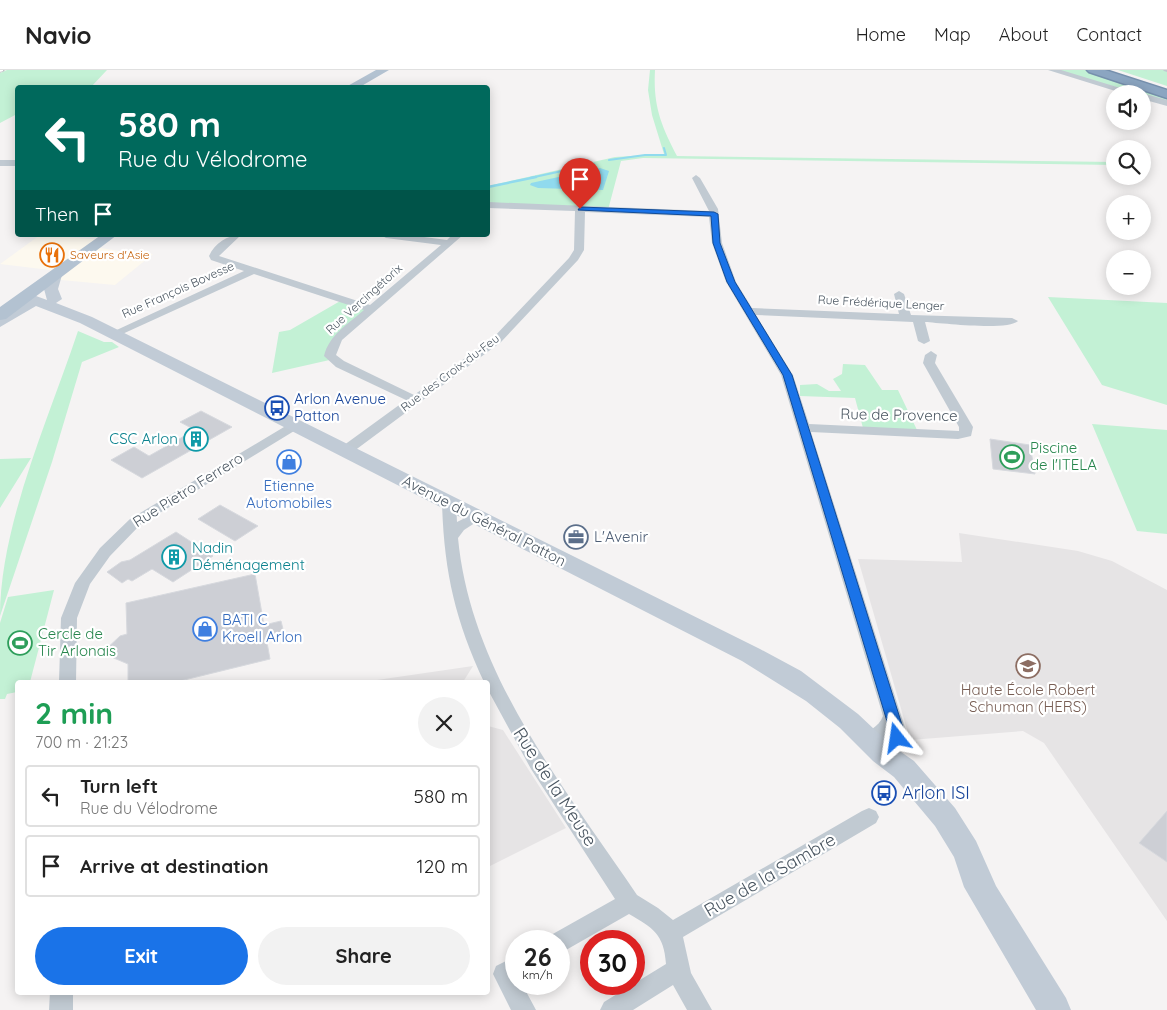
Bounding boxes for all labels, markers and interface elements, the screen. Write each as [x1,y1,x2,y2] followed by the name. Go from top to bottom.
[25,20,92,50] text: Navio
[856,23,906,46] text: Home
[934,23,971,46] text: Map
[999,23,1049,46] text: About
[1077,23,1142,46] text: Contact
[1106,85,1151,295] map controls
[1106,85,1151,130] button: sound
[118,102,221,146] text: 580 m
[35,105,100,170] icon: left
[1106,140,1151,185] button: search
[118,145,307,173] text: Rue du Vélodrome
[559,158,601,209] pin
[566,165,594,193] icon: arrive
[1106,195,1151,240] button: +
[89,200,117,228] icon: arrive
[35,202,79,226] text: Then
[39,242,65,268] restaurant icon: Saveurs d'Asie
[70,247,150,262] place label: Saveurs d'Asie
[1106,250,1151,295] button: −
[119,258,236,321] street label: Rue François Bovesse
[322,260,405,337] street label: Rue Vercingétorix
[817,292,945,313] street label: Rue Frédérique Lenger
[397,331,502,415] street label: Rue des Croix-du-Feu
[294,389,386,425] place label: Arlon Avenue Patton
[264,395,290,421] bus stop icon: Arlon Avenue Patton
[840,404,958,425] street label: Rue de Provence
[183,426,209,452] building icon: CSC Arlon
[109,429,178,448] place label: CSC Arlon
[1030,438,1097,474] place label: Piscine de l'ITELA
[999,444,1025,470] sports icon: Piscine de l'ITELA
[129,448,246,531] street label: Rue Pietro Ferrero
[276,449,302,475] shop icon: Etienne Automobiles
[399,471,569,570] street label: Avenue du Général Patton
[246,476,332,512] place label: Etienne Automobiles
[563,524,589,550] office icon: L'Avenir
[594,527,648,546] place label: L'Avenir
[192,538,305,574] place label: Nadin Déménagement
[161,544,187,570] building icon: Nadin Déménagement
[222,610,303,646] place label: BATI C Kroell Arlon
[192,616,218,642] shop icon: BATI C Kroell Arlon
[38,624,116,660] place label: Cercle de Tir Arlonais
[7,630,33,656] sports icon: Cercle de Tir Arlonais
[1015,653,1041,679] school or university icon: Haute École Robert Schuman (HERS)
[961,680,1095,716] place label: Haute École Robert Schuman (HERS)
[35,694,113,732] text: 2 min
[418,697,470,749] button: close
[870,711,922,763] position arrow
[508,723,602,850] street label: Rue de la Meuse
[35,732,128,752] text: 700 m · 21:23
[80,774,158,798] text: Turn left
[871,780,897,806] bus stop icon: Arlon ISI
[902,781,970,804] place label: Arlon ISI
[37,782,65,810] icon: left
[414,784,468,808] text: 580 m
[80,798,218,818] text: Rue du Vélodrome
[700,828,840,922] street label: Rue de la Sambre
[37,852,65,880] icon: arrive
[80,854,269,878] text: Arrive at destination
[417,854,468,878] text: 120 m
[35,927,248,985] button: Exit
[258,927,470,985] button: Share
[580,930,645,995] speed limit sign: 30
[523,941,552,972] text: 26
[522,967,553,982] text: km/h

